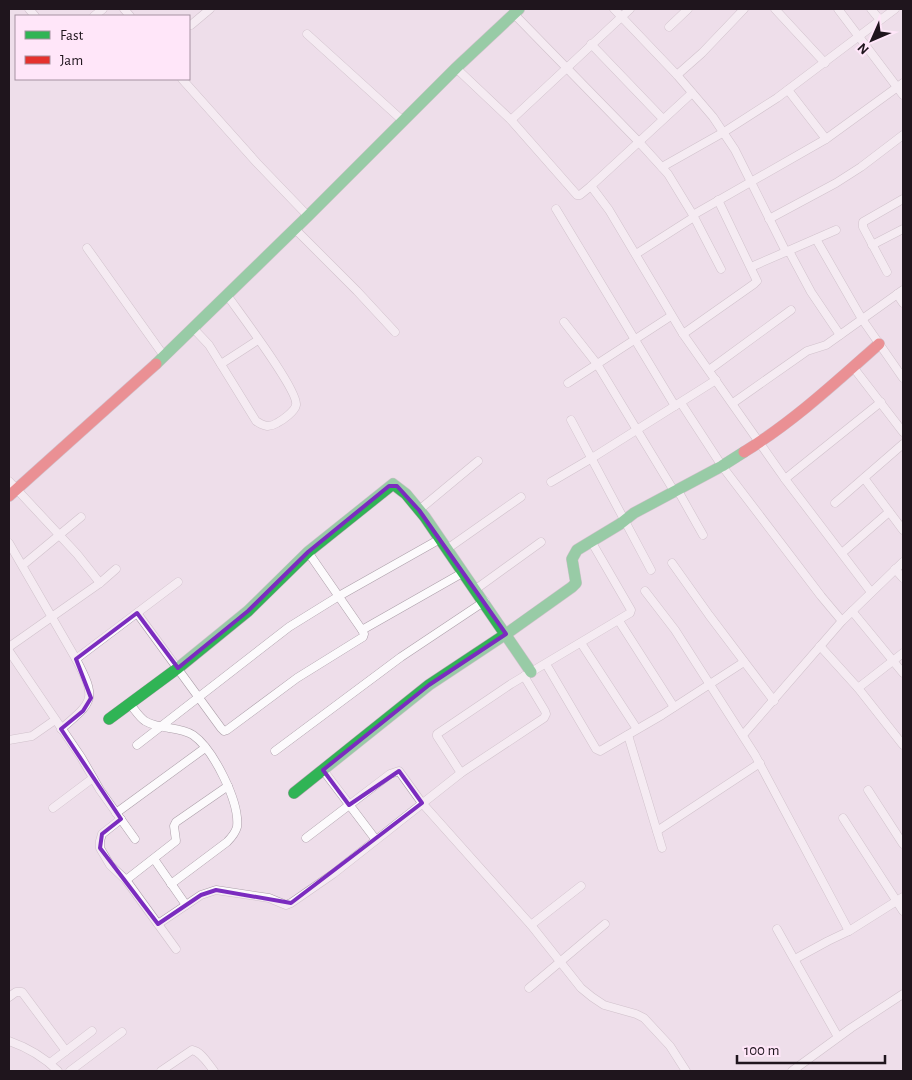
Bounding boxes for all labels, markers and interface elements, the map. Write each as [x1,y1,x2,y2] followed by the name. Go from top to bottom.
[15,15,190,80] legend
[847,15,897,65] north arrow
[60,28,84,43] text: Fast
[855,40,872,57] text: N
[60,53,83,68] text: Jam
[737,1032,884,1064] scale bar
[744,1043,779,1058] text: 100 m

